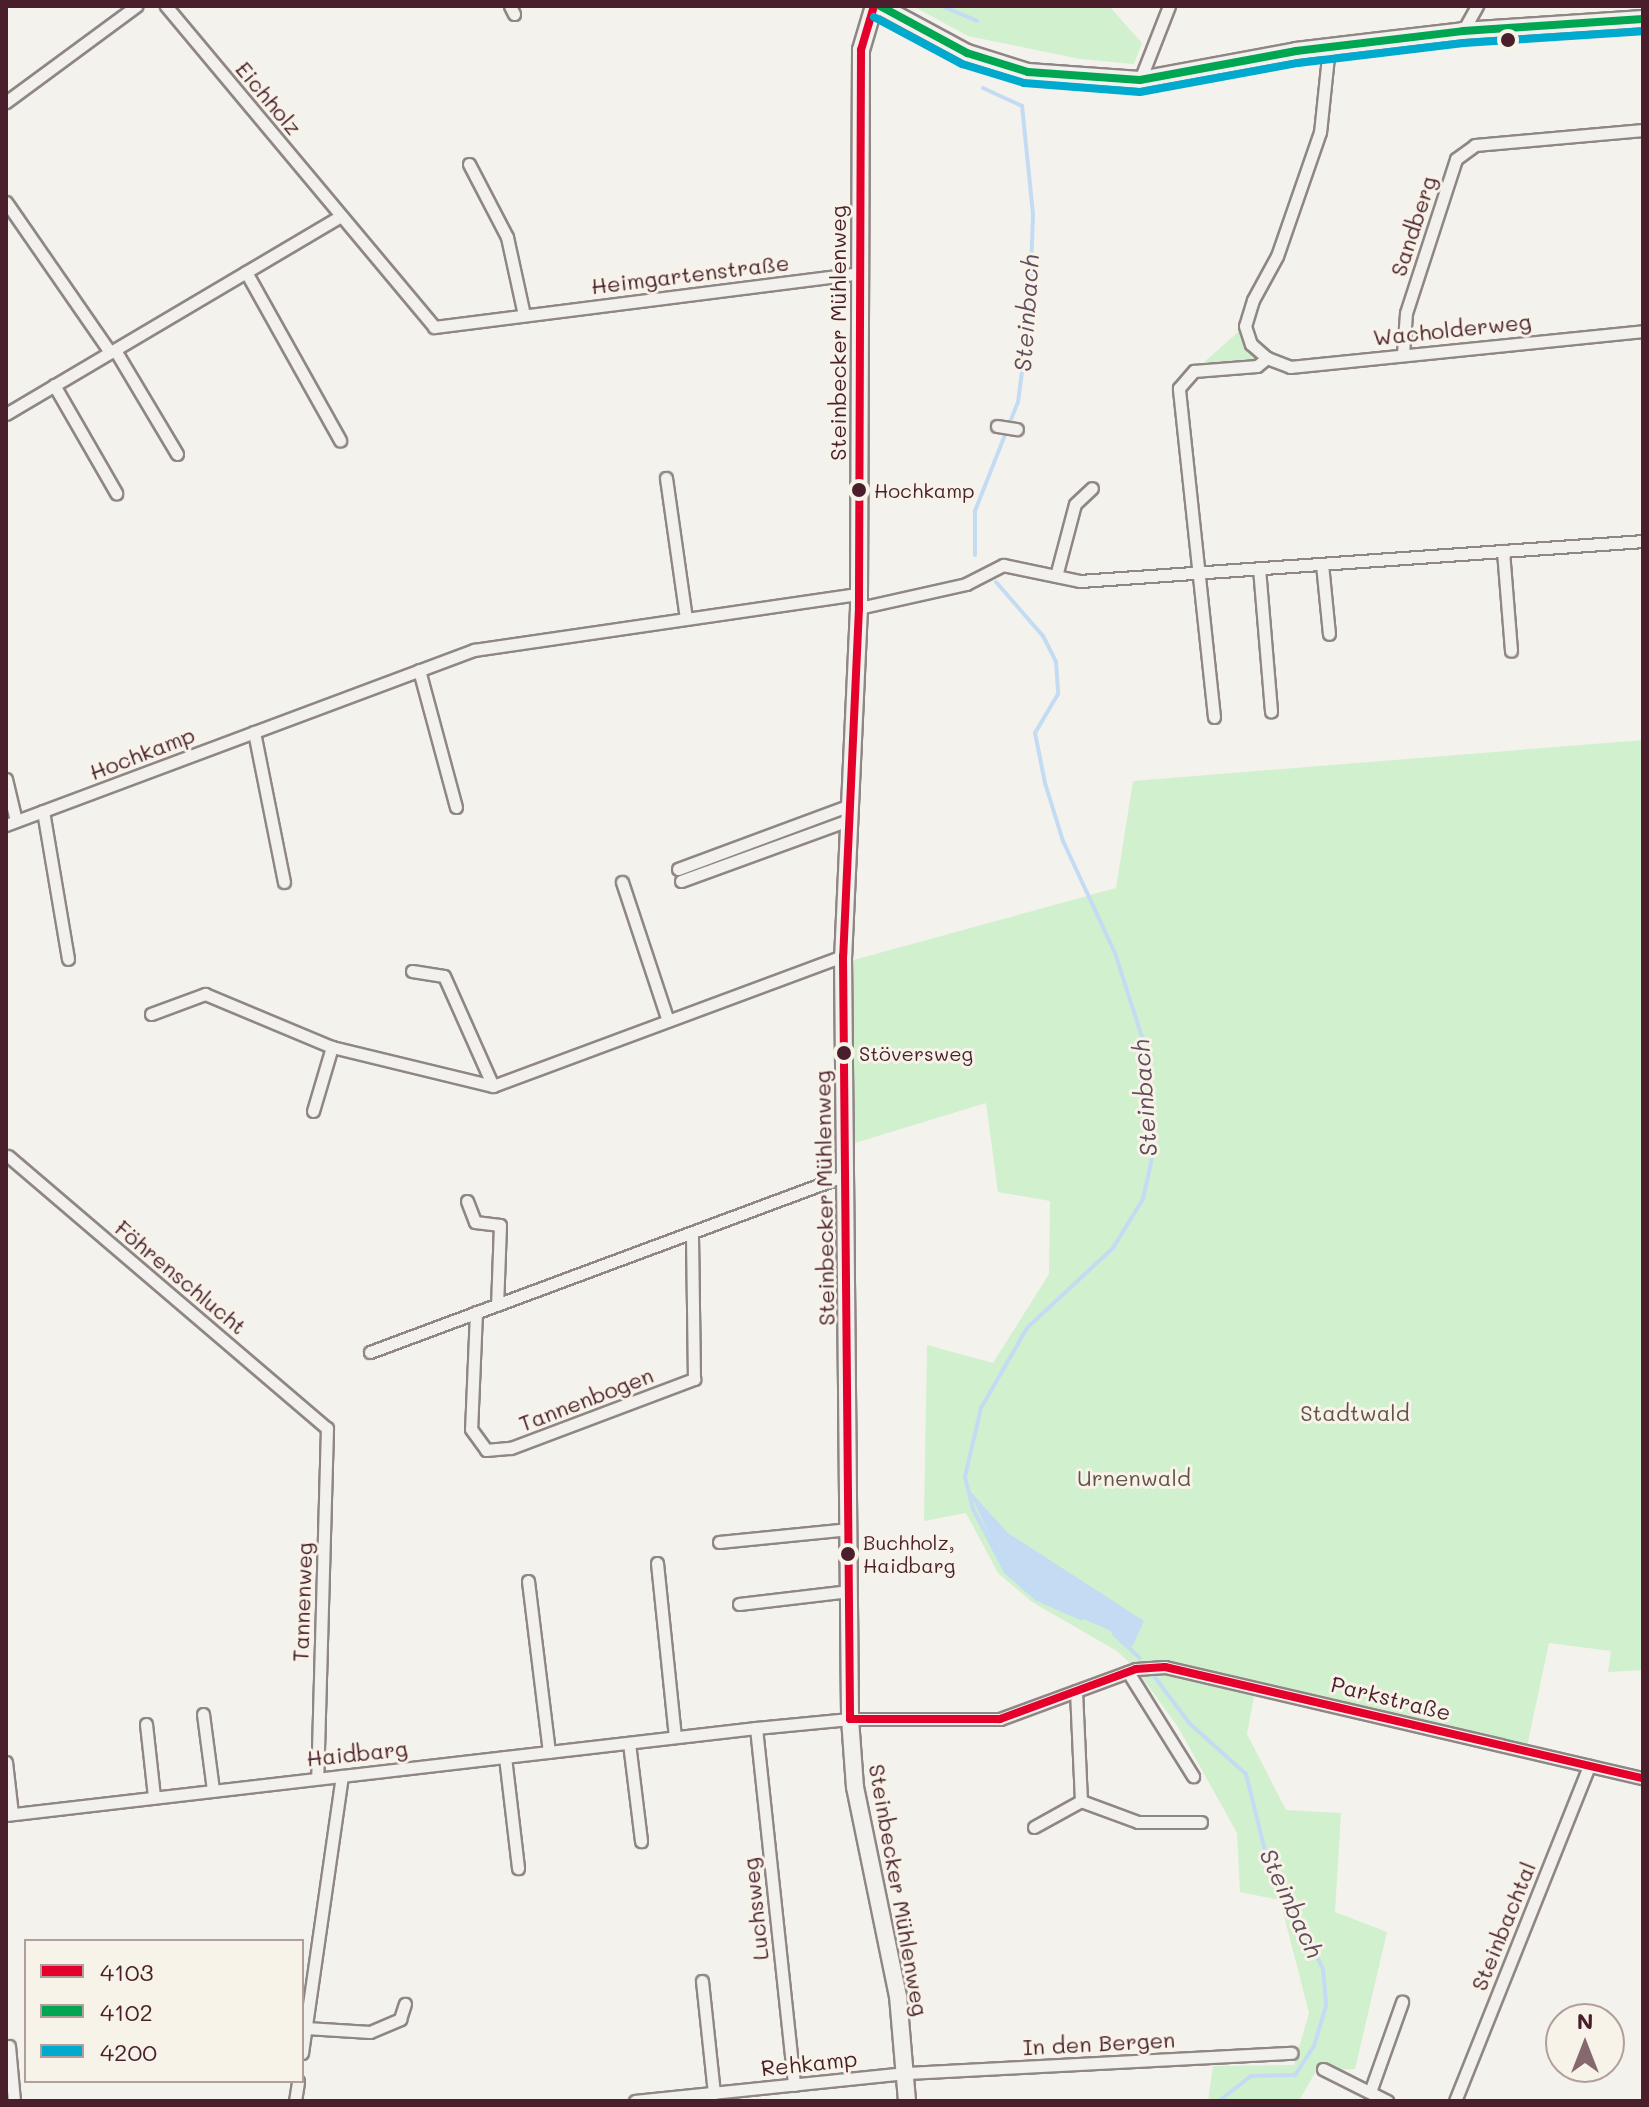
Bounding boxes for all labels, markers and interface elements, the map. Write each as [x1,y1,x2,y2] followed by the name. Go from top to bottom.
[1500,32,1516,48] unlabelled marker
[231,56,307,140] street label: Eichholz
[1384,173,1442,279] street label: Sandberg
[825,205,851,461] street label: Steinbecker Mühlenweg
[590,249,790,299] street label: Heimgartenstraße
[1008,253,1044,373] water label: Steinbach
[1372,308,1532,350] street label: Wacholderweg
[874,478,975,502] place label: Hochkamp
[851,482,867,498] marker: Hochkamp
[86,721,198,785] street label: Hochkamp
[1126,1038,1162,1158] water label: Steinbach
[859,1041,973,1065] place label: Stöversweg
[836,1045,852,1061] marker: Stöversweg
[809,1070,839,1326] street label: Steinbecker Mühlenweg
[110,1214,252,1340] street label: Föhrenschlucht
[515,1361,657,1437] street label: Tannenbogen
[1300,1400,1410,1426] park label: Stadtwald
[1077,1465,1191,1491] park label: Urnenwald
[863,1530,955,1577] place label: Buchholz, Haidbarg
[287,1542,317,1662] street label: Tannenweg
[840,1546,856,1562] marker: Buchholz, Haidbarg
[1328,1670,1454,1726] street label: Parkstraße
[305,1735,409,1771] street label: Haidbarg
[864,1762,934,2018] street label: Steinbecker Mühlenweg
[1254,1844,1330,1962] water label: Steinbach
[736,1856,774,1962] street label: Luchsweg
[1465,1858,1541,1994] street label: Steinbachtal
[24,1939,304,2083] legend
[100,1956,154,1987] text: 4103
[100,1996,153,2027] text: 4102
[1545,2003,1625,2083] north arrow
[1577,2006,1593,2035] text: N
[1022,2026,1176,2060] street label: In den Bergen
[100,2036,157,2067] text: 4200
[760,2045,858,2081] street label: Rehkamp

